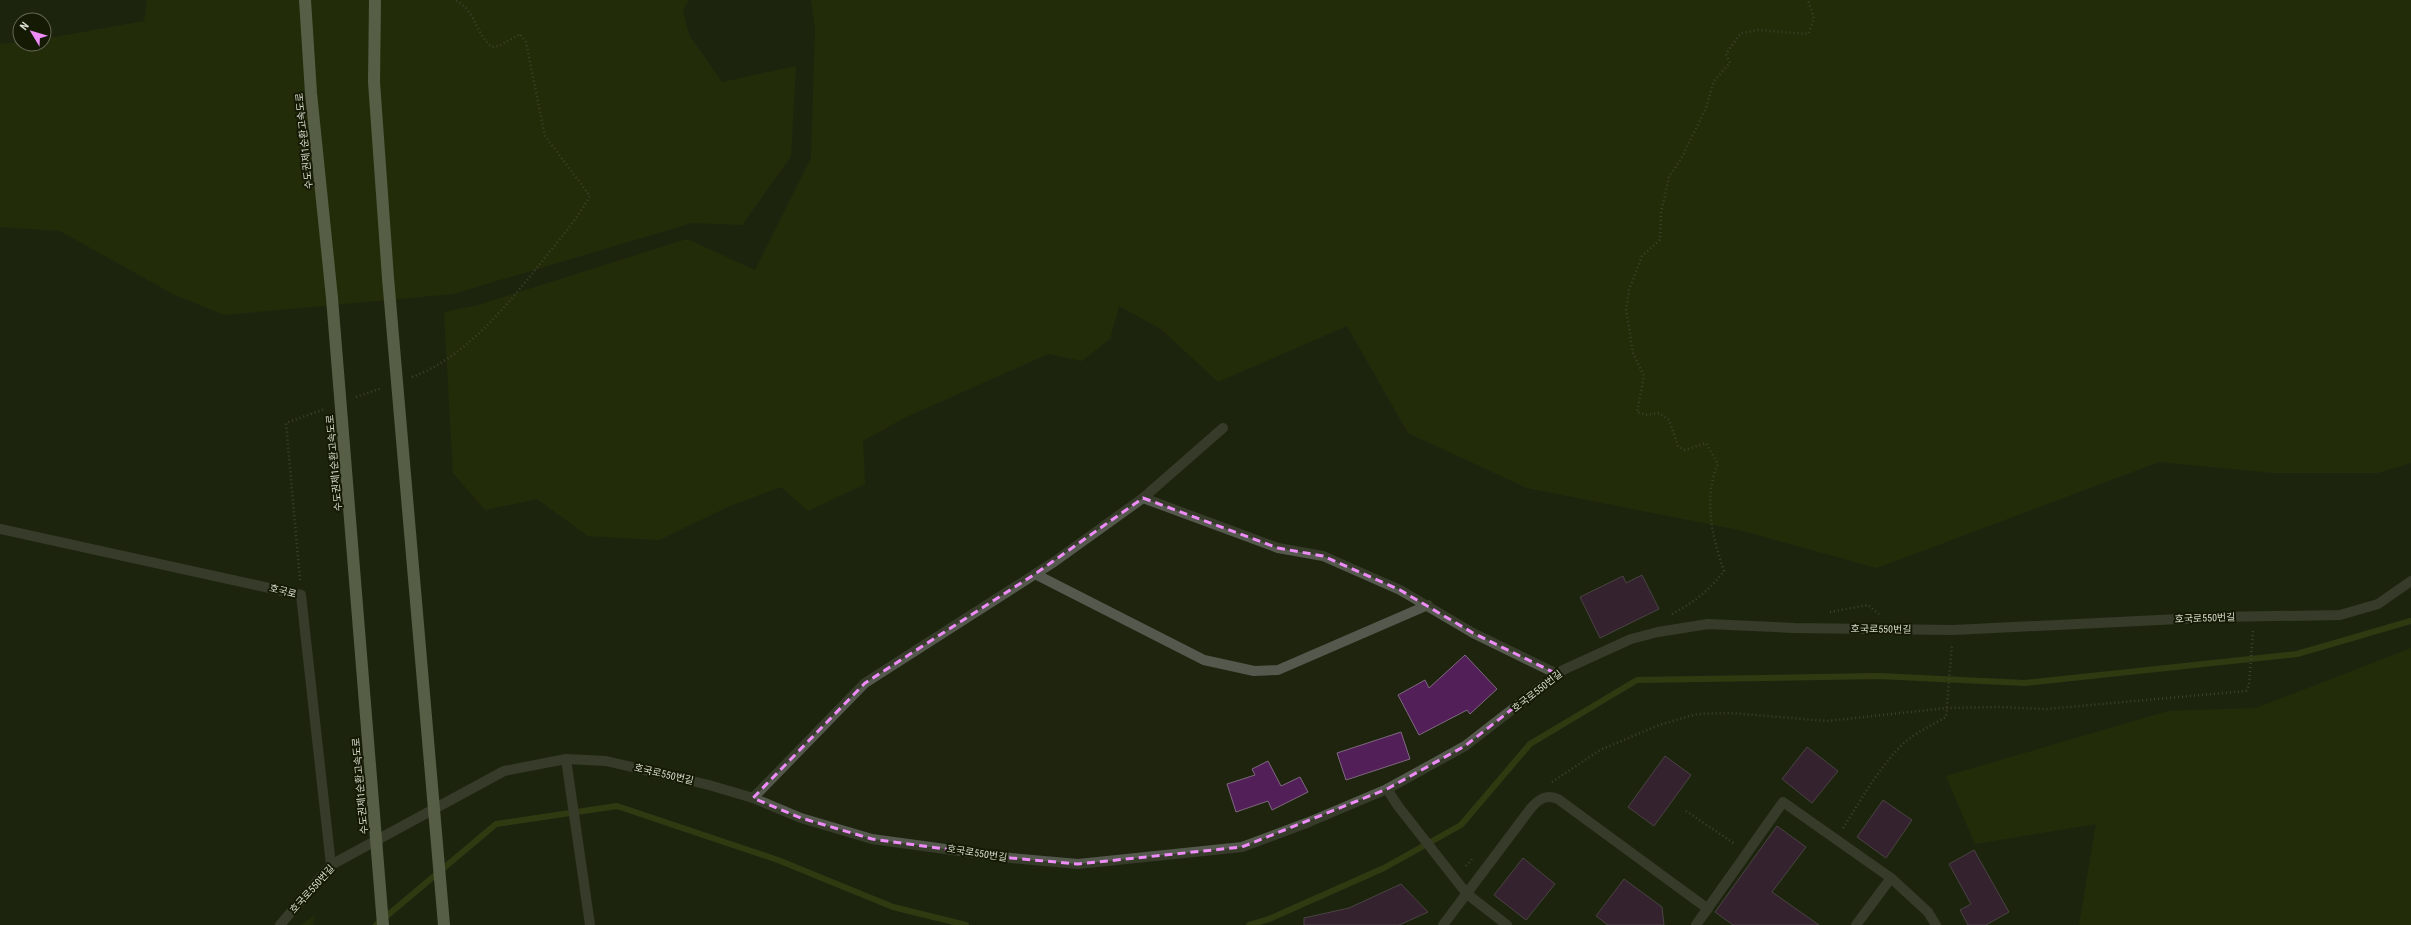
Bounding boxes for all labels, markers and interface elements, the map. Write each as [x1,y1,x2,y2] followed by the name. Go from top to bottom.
[12,12,52,52] north arrow
[17,19,32,33] text: N
[293,92,315,190] street label: 수도권제1순환고속도로
[324,414,344,512] street label: 수도권제1순환고속도로
[268,582,298,600] street label: 호국로
[2174,611,2236,625] street label: 호국로550번길
[1851,623,1911,635] street label: 호국로550번길
[1510,668,1564,714] street label: 호국로550번길
[350,737,370,835] street label: 수도권제1순환고속도로
[633,762,695,786] street label: 호국로550번길
[946,843,1008,863] street label: 호국로550번길
[288,863,336,915] street label: 호국로550번길

